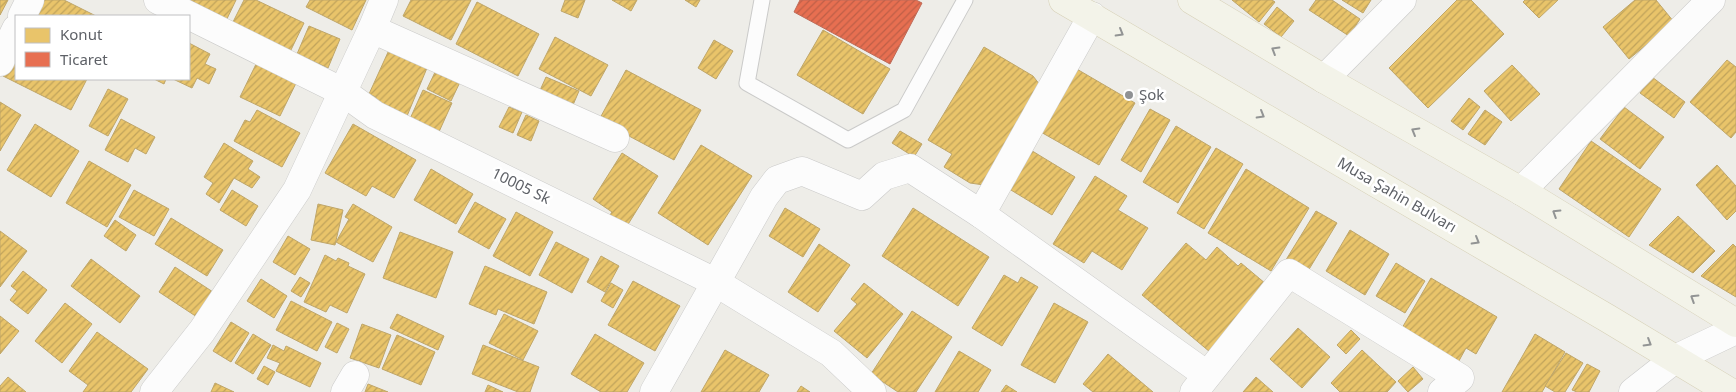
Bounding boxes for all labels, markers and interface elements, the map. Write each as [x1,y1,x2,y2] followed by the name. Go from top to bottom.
[15,15,190,80] legend
[60,24,103,44] text: Konut
[1115,27,1124,37] one-way arrow
[1271,46,1280,56] one-way arrow
[60,49,108,69] text: Ticaret
[1139,84,1164,104] place label: Şok
[1123,89,1135,101] marker: Şok
[1255,108,1264,118] one-way arrow
[1412,128,1421,138] one-way arrow
[1334,152,1461,236] street label: Musa Şahin Bulvarı
[489,162,554,208] street label: 10005 Sk
[1552,209,1561,219] one-way arrow
[1471,235,1480,245] one-way arrow
[1691,294,1700,304] one-way arrow
[1643,336,1652,346] one-way arrow

